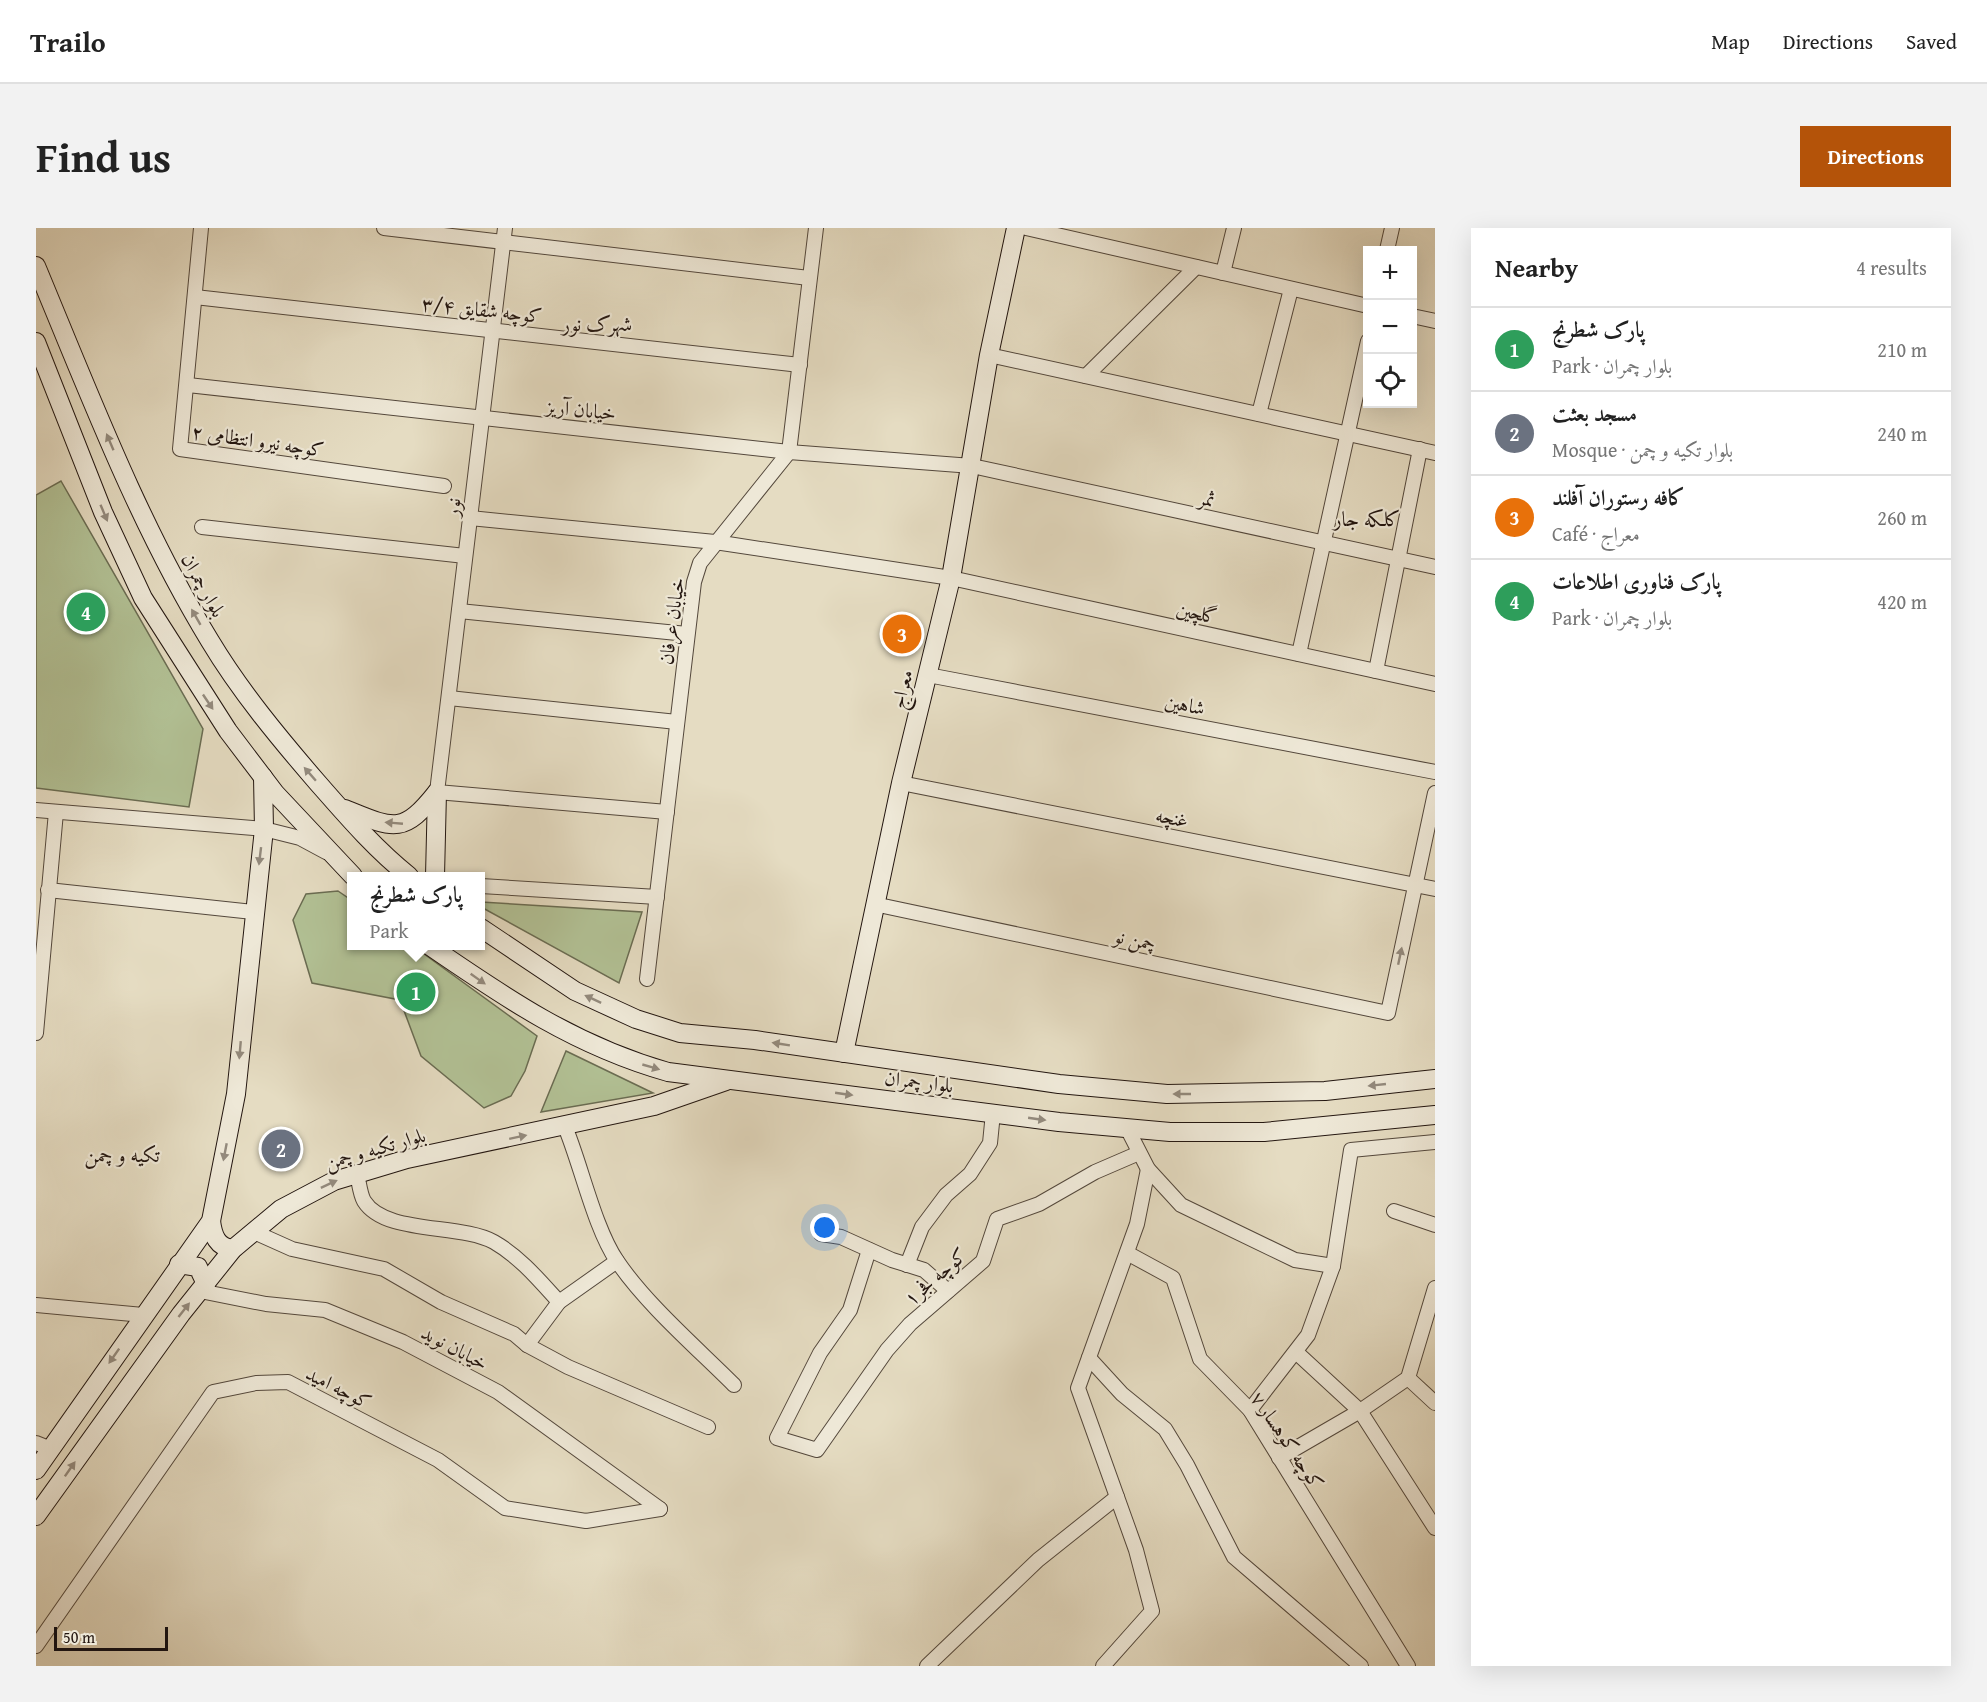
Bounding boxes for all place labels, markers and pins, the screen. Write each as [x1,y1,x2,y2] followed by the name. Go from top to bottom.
[67,590,106,634] pin: 4
[882,612,922,656] pin: 3
[396,970,436,1014] pin: 1
[262,1126,300,1172] pin: 2

